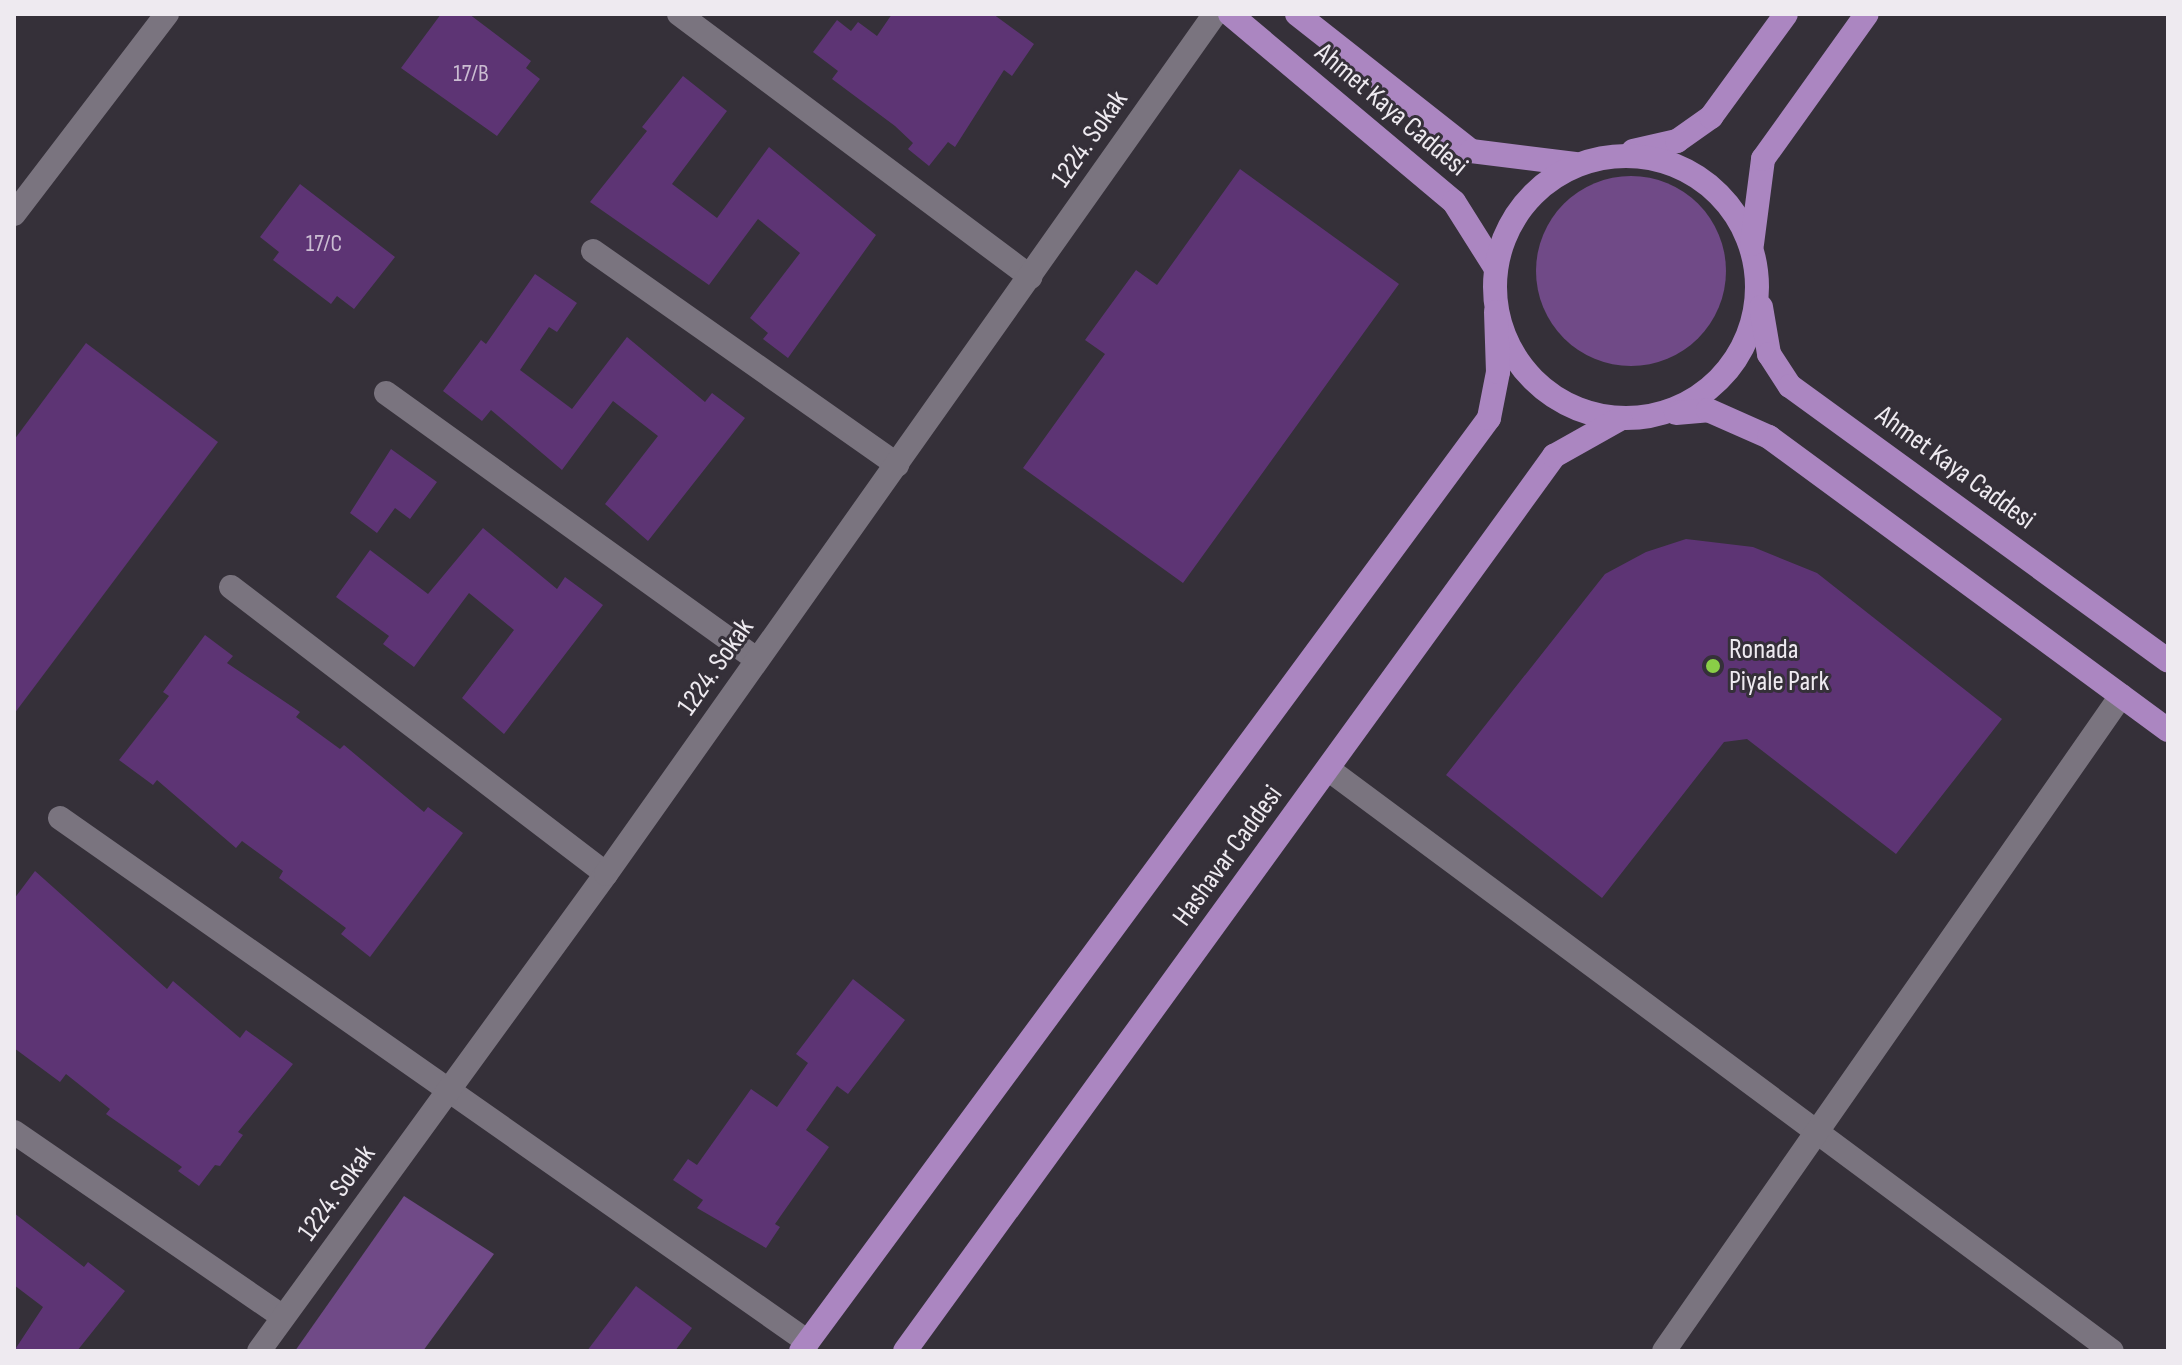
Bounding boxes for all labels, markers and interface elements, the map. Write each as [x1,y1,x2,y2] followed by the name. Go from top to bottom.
[1308,36,1474,184] street label: Ahmet Kaya Caddesi
[453,60,489,88] house number: 17/B
[1045,84,1135,194] street label: 1224. Sokak
[306,230,342,258] house number: 17/C
[1869,399,2041,537] street label: Ahmet Kaya Caddesi
[671,612,761,722] street label: 1224. Sokak
[1729,633,1829,699] place label: Ronada Piyale Park
[1704,657,1722,675] marker: Ronada Piyale Park
[1166,779,1290,933] street label: Hashavar Caddesi
[291,1139,383,1247] street label: 1224. Sokak

